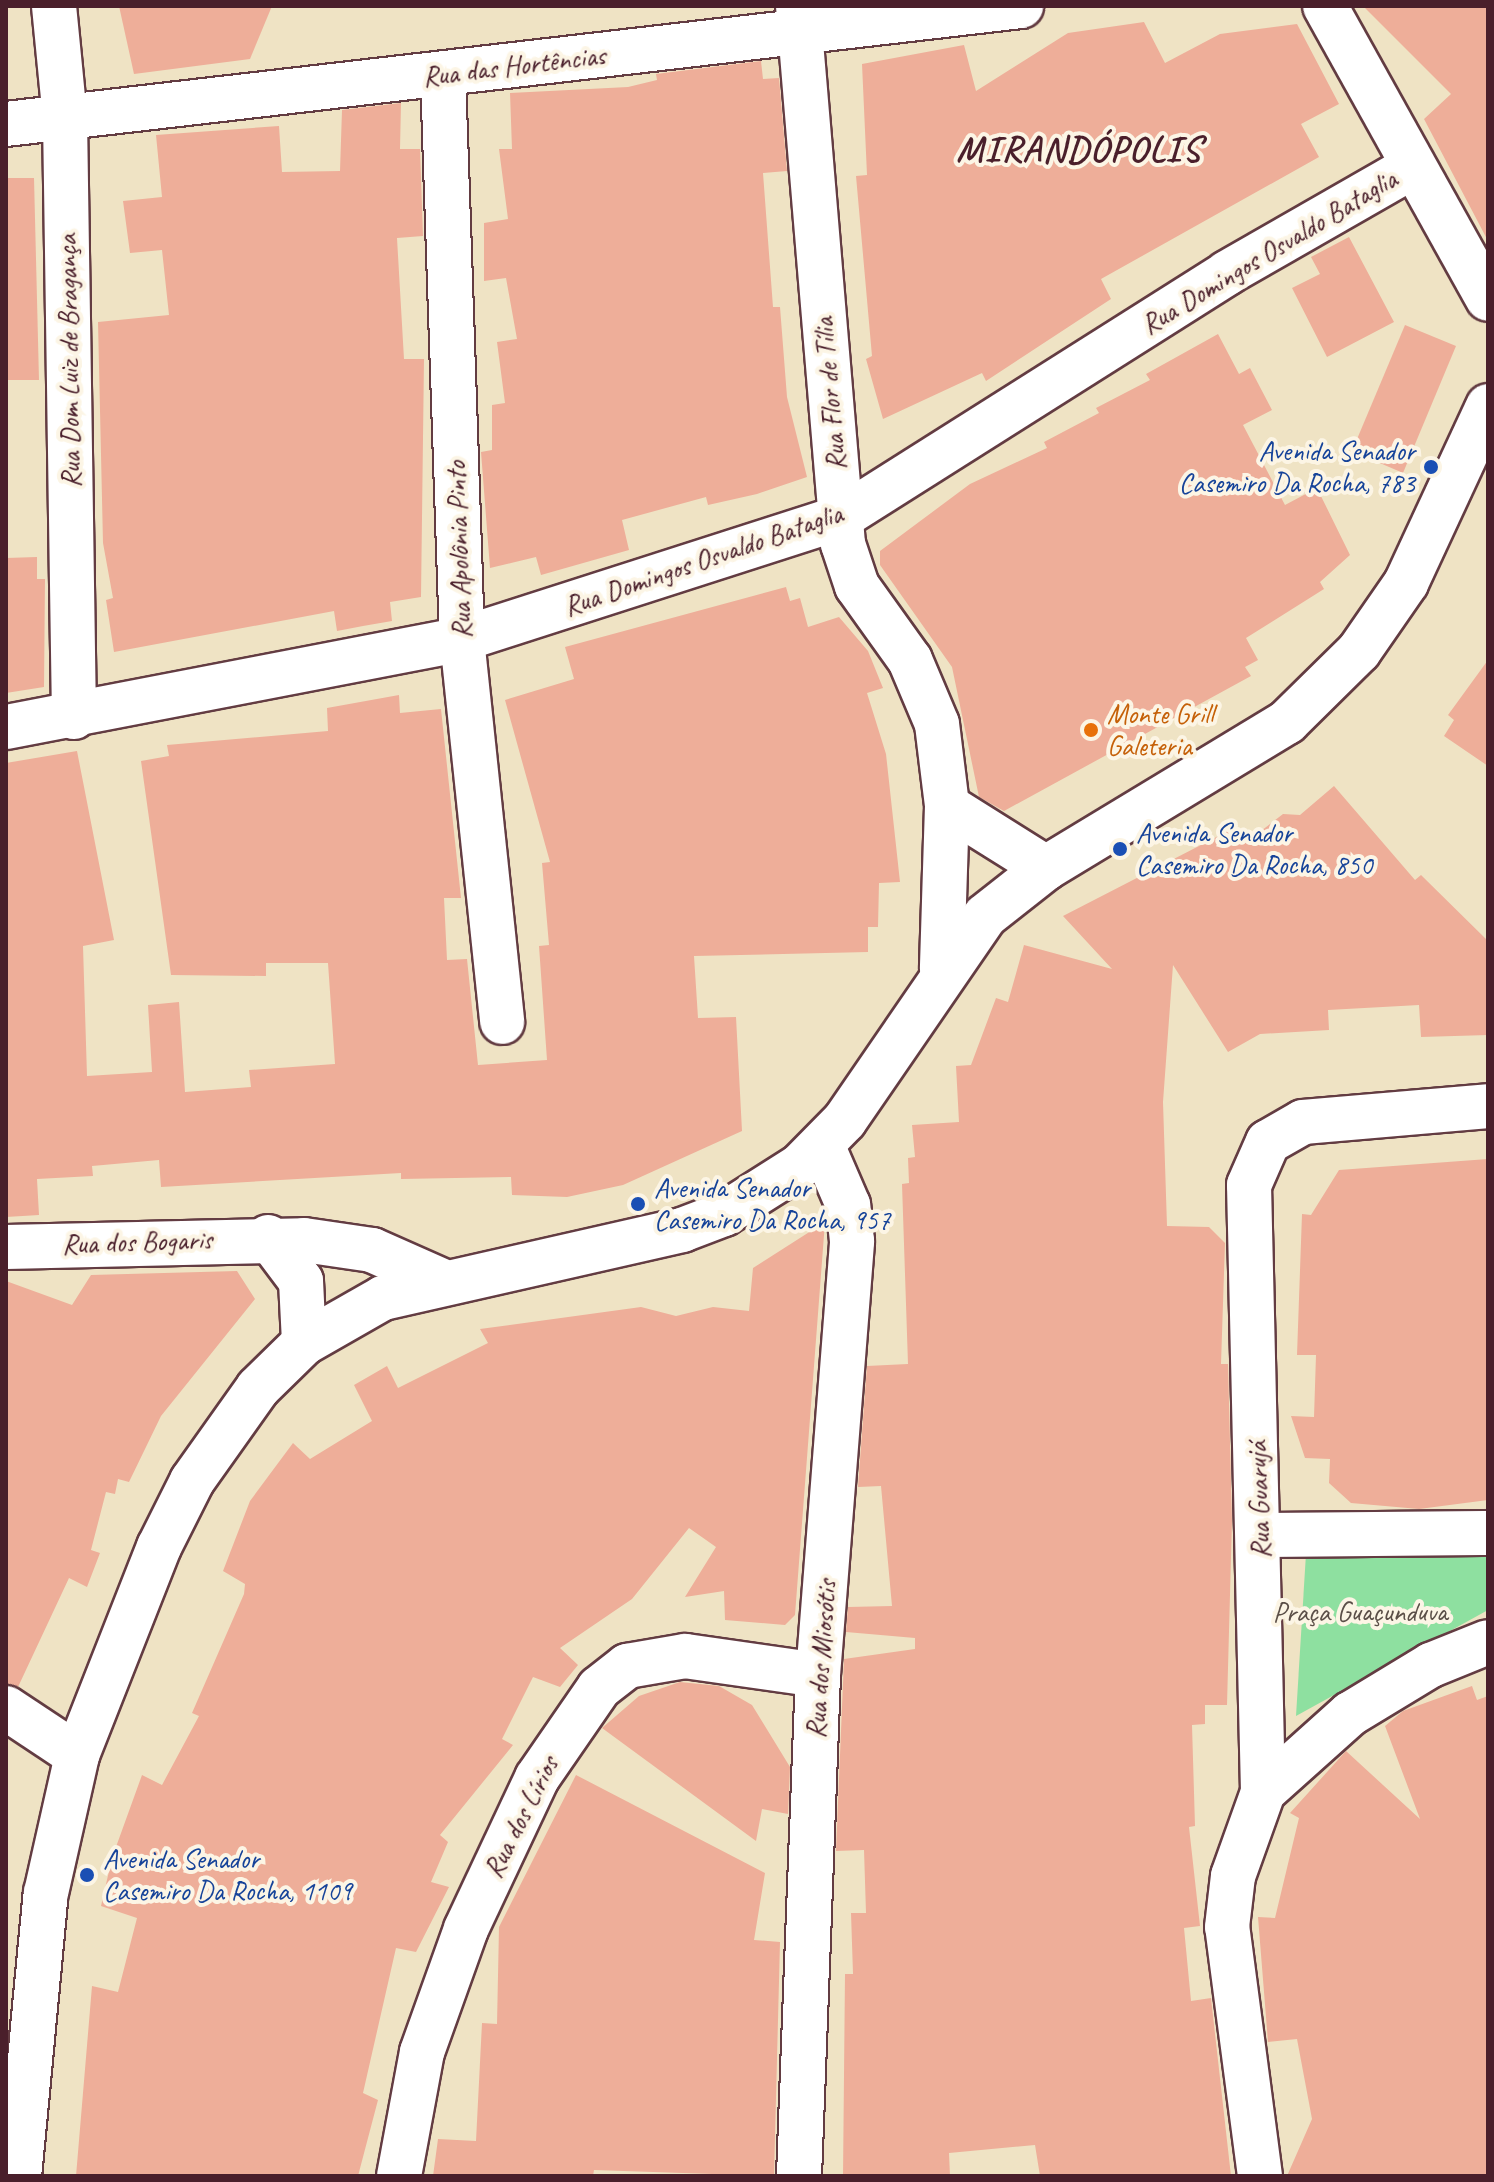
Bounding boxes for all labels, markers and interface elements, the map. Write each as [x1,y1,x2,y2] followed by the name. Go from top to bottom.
[420,38,608,94] street label: Rua das Hortências
[957,128,1201,172] district label: MIRANDÓPOLIS
[1134,161,1404,343] street label: Rua Domingos Osvaldo Bataglia
[50,234,88,488] street label: Rua Dom Luiz de Bragança
[807,316,853,472] street label: Rua Flor de Tília
[1178,434,1415,500] place label: Avenida Senador Casemiro Da Rocha, 783
[1422,458,1440,476] marker: Avenida Senador Casemiro Da Rocha, 783
[439,461,479,639] street label: Rua Apolônia Pinto
[558,496,848,624] street label: Rua Domingos Osvaldo Bataglia
[1107,697,1213,763] place label: Monte Grill Galeteria
[1082,721,1100,739] marker: Monte Grill Galeteria
[1136,816,1373,882] place label: Avenida Senador Casemiro Da Rocha, 850
[1111,840,1129,858] marker: Avenida Senador Casemiro Da Rocha, 850
[654,1171,891,1237] place label: Avenida Senador Casemiro Da Rocha, 957
[629,1195,647,1213] marker: Avenida Senador Casemiro Da Rocha, 957
[61,1223,213,1261] street label: Rua dos Bogaris
[1240,1441,1278,1559] street label: Rua Guarujá
[799,1579,843,1739] street label: Rua dos Miosótis
[1273,1595,1447,1629] park label: Praça Guaçunduva
[476,1751,566,1883] street label: Rua dos Lírios
[103,1842,353,1908] place label: Avenida Senador Casemiro Da Rocha, 1109
[78,1866,96,1884] marker: Avenida Senador Casemiro Da Rocha, 1109

